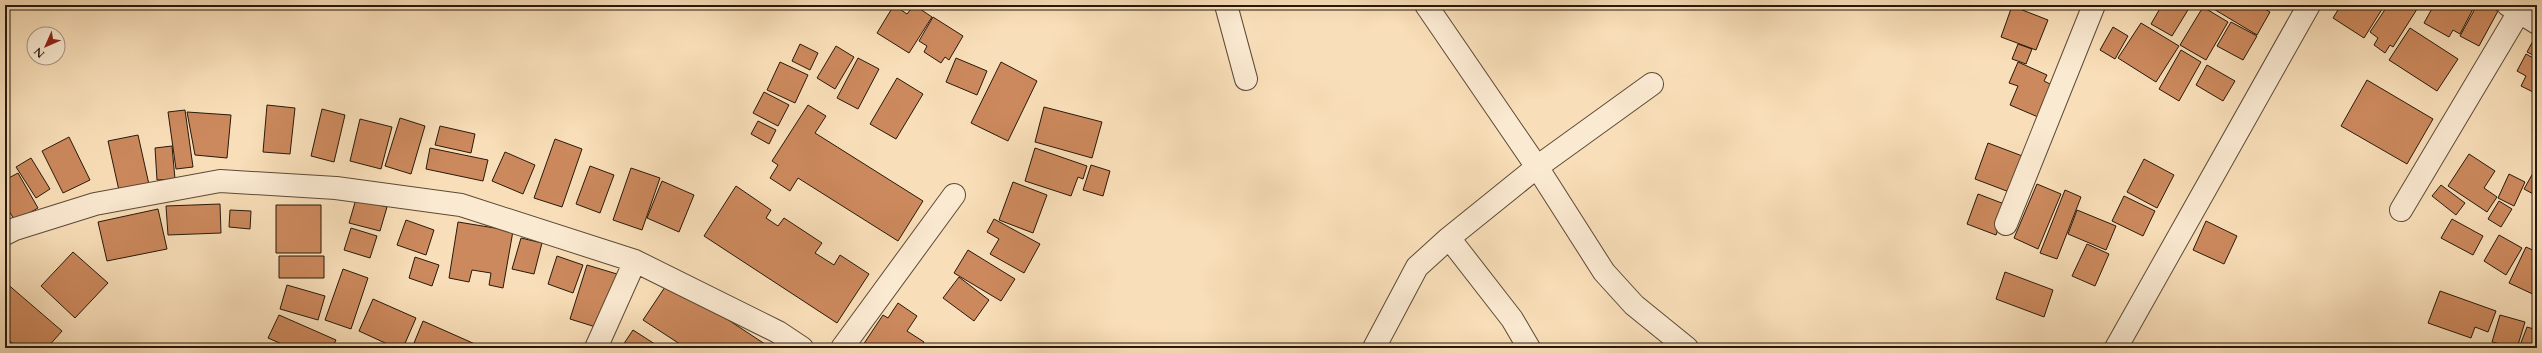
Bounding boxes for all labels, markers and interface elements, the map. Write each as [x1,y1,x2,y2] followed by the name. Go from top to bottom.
[26,26,66,66] north arrow
[30,44,48,61] text: N

